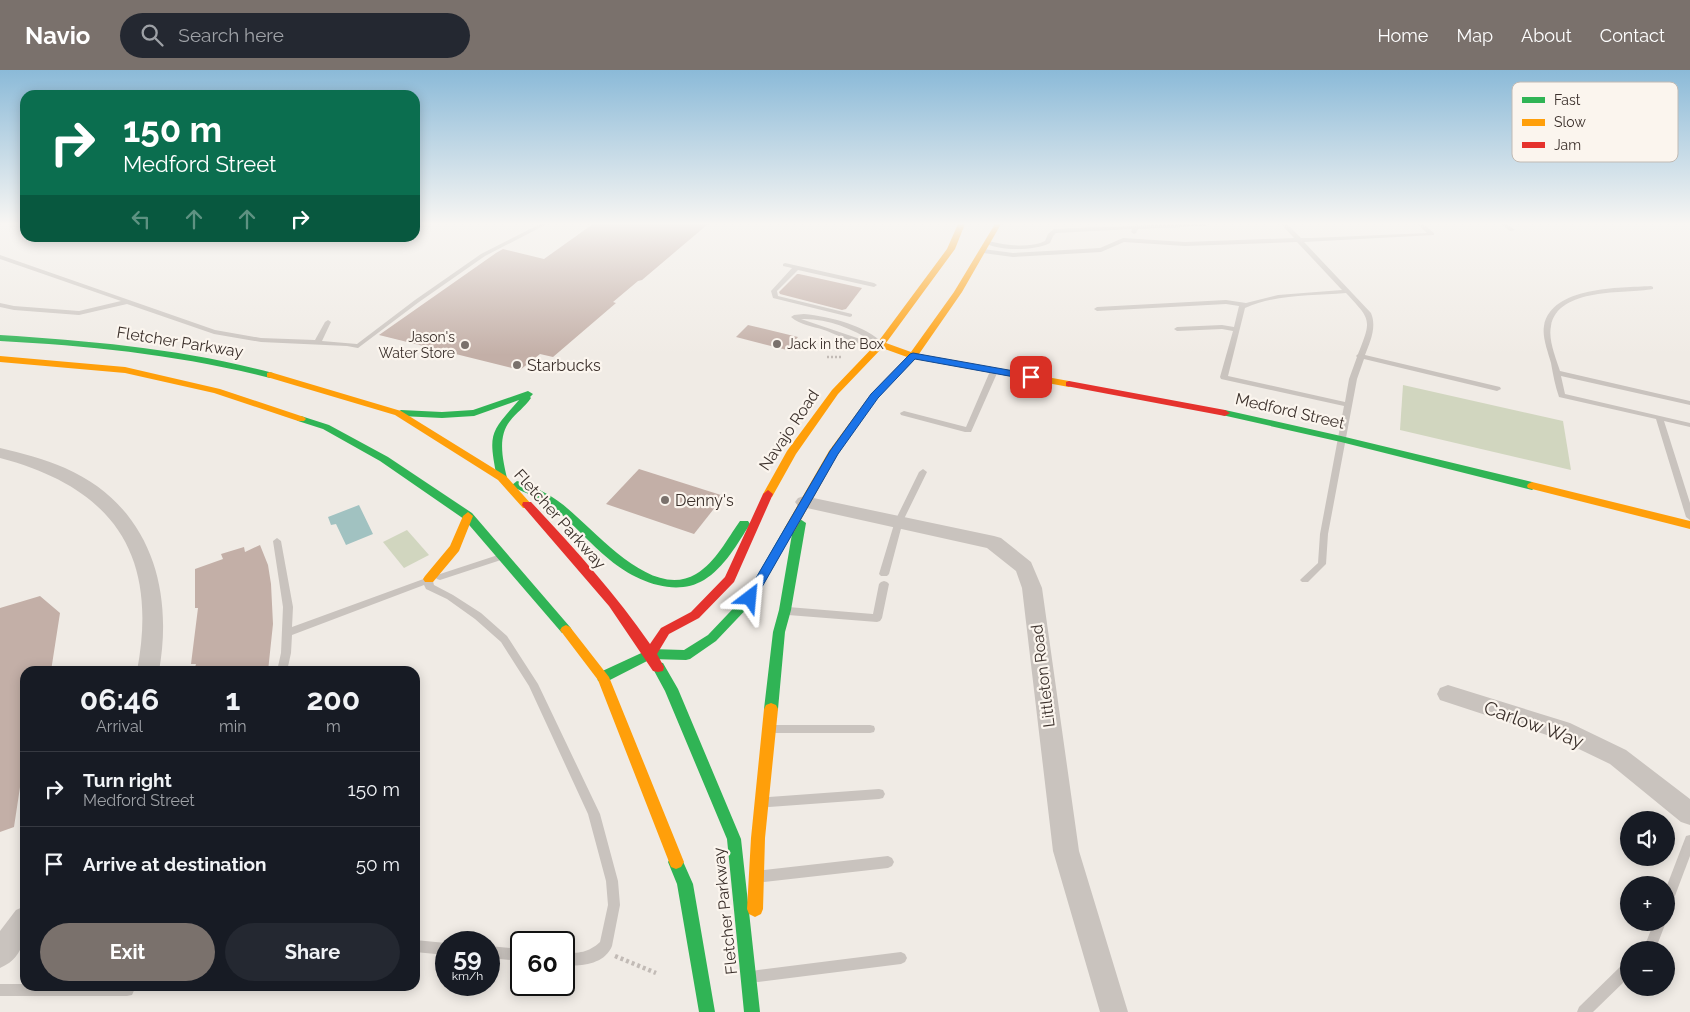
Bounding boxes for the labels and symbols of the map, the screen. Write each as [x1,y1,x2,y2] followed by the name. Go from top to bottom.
[1512,82,1678,162] legend
[1554,92,1581,108] text: Fast
[1554,114,1586,130] text: Slow
[1554,137,1581,153] text: Jam
[115,323,245,361] street label: Fletcher Parkway
[378,329,455,361] place label: Jason's Water Store
[787,336,884,352] place label: Jack in the Box
[771,338,783,350] marker: Jack in the Box
[459,339,471,351] marker: Jason's Water Store
[527,356,601,375] place label: Starbucks
[1010,356,1052,398] pin
[511,359,523,371] marker: Starbucks
[755,386,823,474] street label: Navajo Road
[1234,389,1347,433] street label: Medford Street
[510,465,610,573] street label: Fletcher Parkway
[675,491,734,510] place label: Denny's
[659,494,671,506] marker: Denny's
[723,571,775,623] position arrow
[1027,623,1059,729] street label: Littleton Road
[1481,696,1587,752] street label: Carlow Way
[709,846,741,976] street label: Fletcher Parkway
[510,931,575,996] speed limit sign: 60

